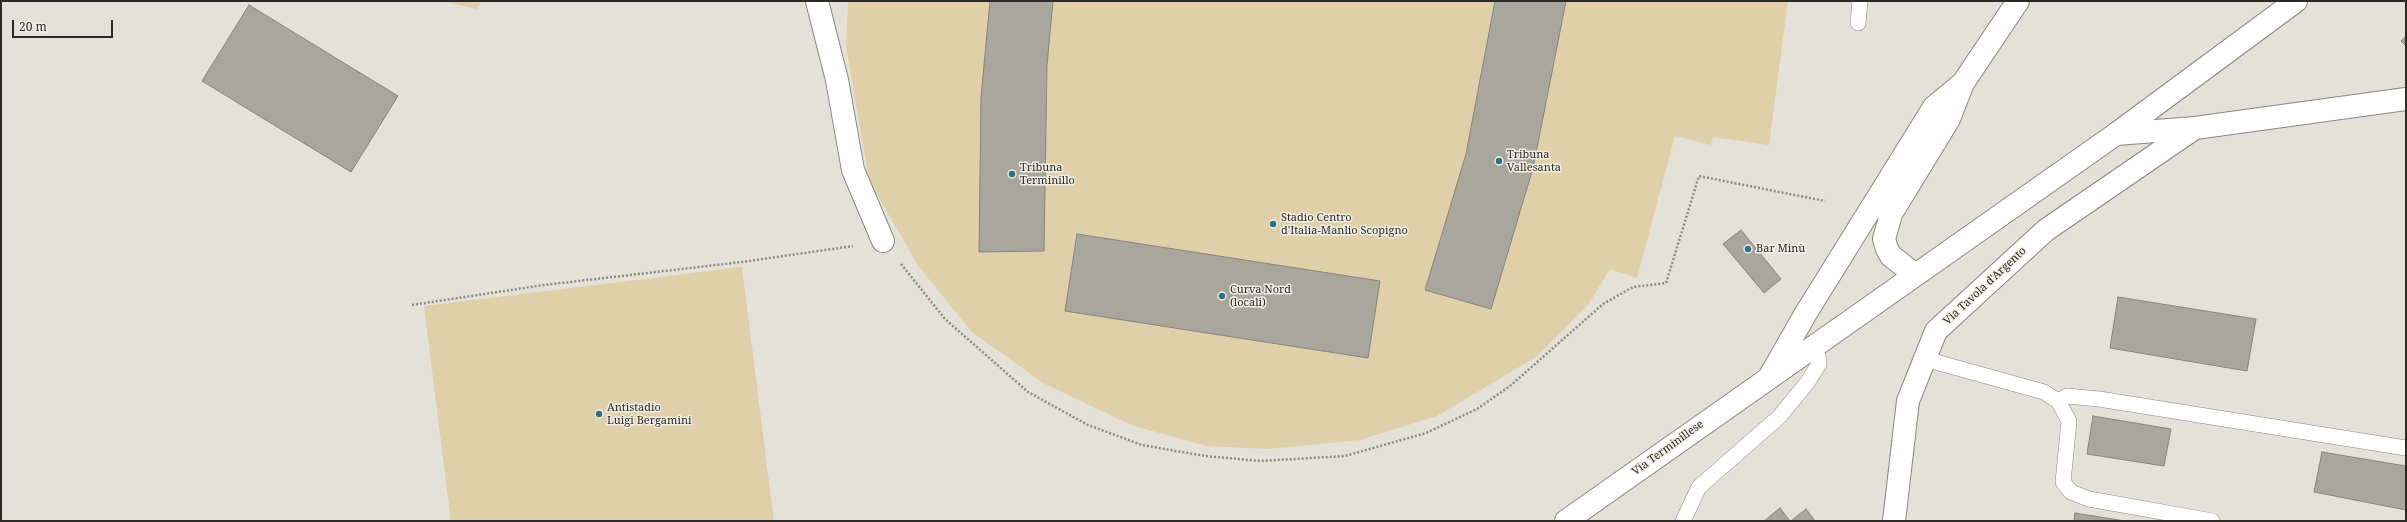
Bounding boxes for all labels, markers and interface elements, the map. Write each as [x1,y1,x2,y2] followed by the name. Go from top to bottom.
[14,12,115,38] scale bar
[19,18,47,35] text: 20 m
[1507,148,1561,174] place label: Tribuna Vallesanta
[1494,156,1504,166] marker: Tribuna Vallesanta
[1020,161,1075,187] place label: Tribuna Terminillo
[1007,169,1017,179] marker: Tribuna Terminillo
[1281,211,1408,237] place label: Stadio Centro d'Italia-Manlio Scopigno
[1268,219,1278,229] marker: Stadio Centro d'Italia-Manlio Scopigno
[1756,242,1805,256] place label: Bar Minù
[1743,244,1753,254] marker: Bar Minù
[1941,244,2029,328] street label: Via Tavola d'Argento
[1230,283,1291,309] place label: Curva Nord (locali)
[1217,291,1227,301] marker: Curva Nord (locali)
[607,401,692,427] place label: Antistadio Luigi Bergamini
[594,409,604,419] marker: Antistadio Luigi Bergamini
[1630,418,1706,478] street label: Via Terminillese

